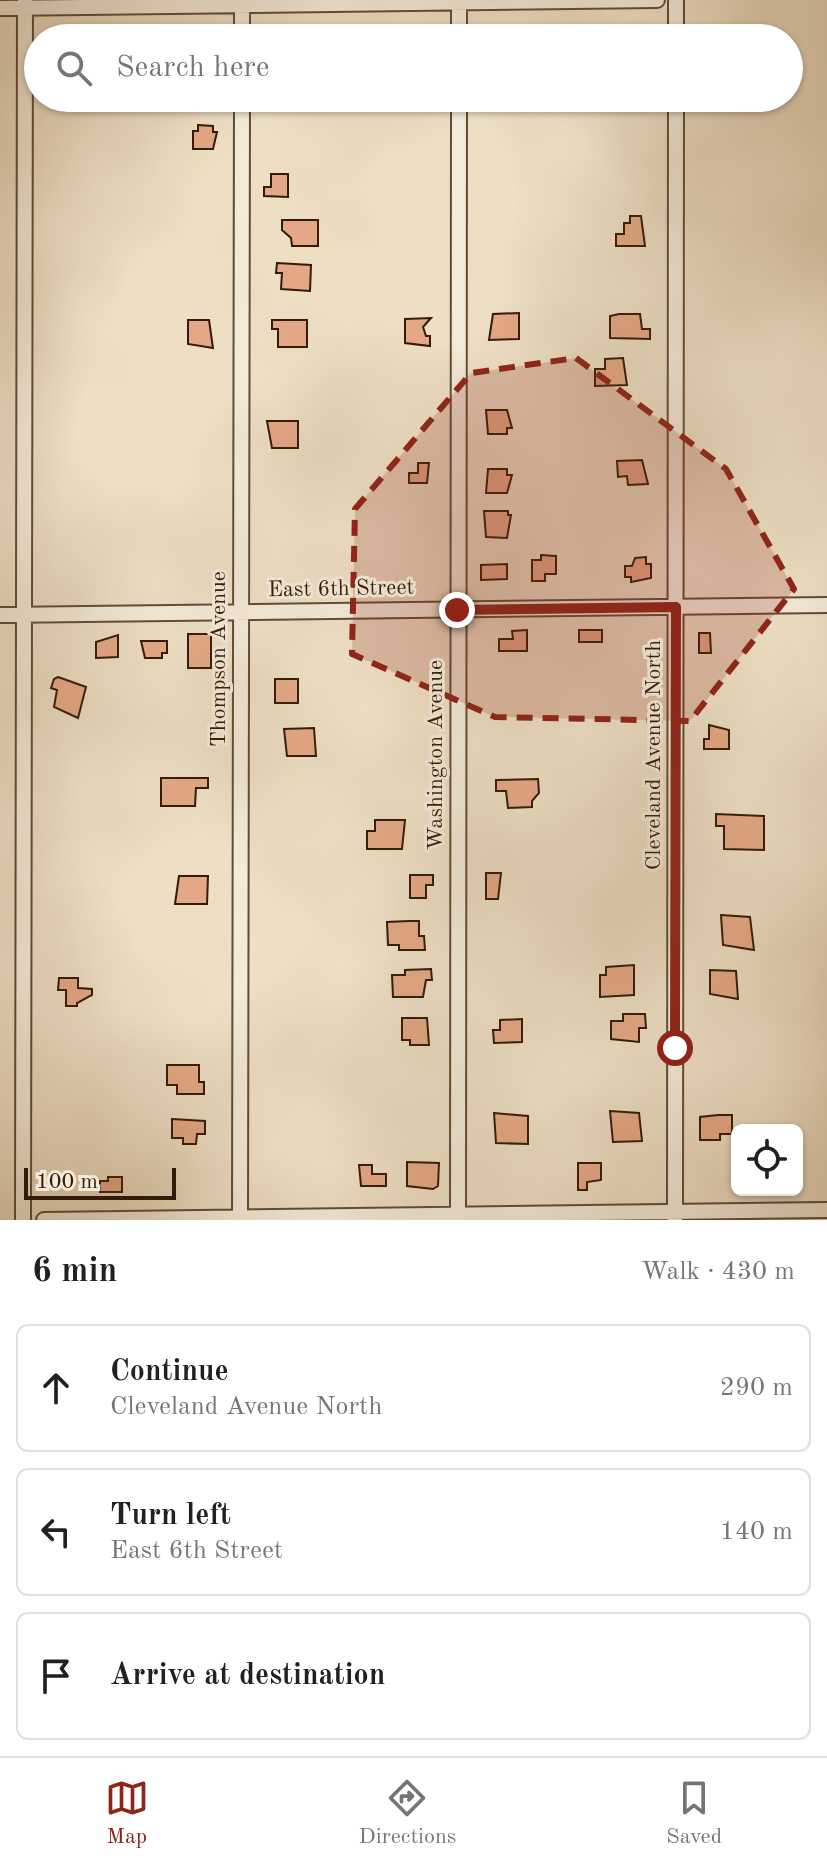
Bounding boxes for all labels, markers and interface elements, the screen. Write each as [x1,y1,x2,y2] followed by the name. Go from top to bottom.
[24,24,803,112] search box
[52,46,96,90] icon: search
[116,53,270,83] text: Search here
[208,571,230,747] street label: Thompson Avenue
[268,577,414,601] street label: East 6th Street
[439,592,475,628] route end
[643,640,665,870] street label: Cleveland Avenue North
[425,660,447,850] street label: Washington Avenue
[657,1030,693,1066] route start
[731,1124,803,1196] map controls
[731,1124,803,1196] button: locate
[24,1164,176,1200] scale bar
[36,1171,98,1193] text: 100 m
[32,1255,117,1289] text: 6 min
[641,1259,795,1285] text: Walk · 430 m
[110,1357,229,1387] text: Continue
[34,1366,78,1410] icon: ahead
[720,1375,793,1401] text: 290 m
[110,1394,382,1420] text: Cleveland Avenue North
[110,1501,231,1531] text: Turn left
[34,1510,78,1554] icon: left
[720,1519,793,1545] text: 140 m
[110,1538,283,1564] text: East 6th Street
[34,1654,78,1698] icon: arrive
[110,1661,385,1691] text: Arrive at destination
[105,1776,149,1851] tab: Map
[359,1776,456,1851] tab: Directions
[666,1776,722,1851] tab: Saved

